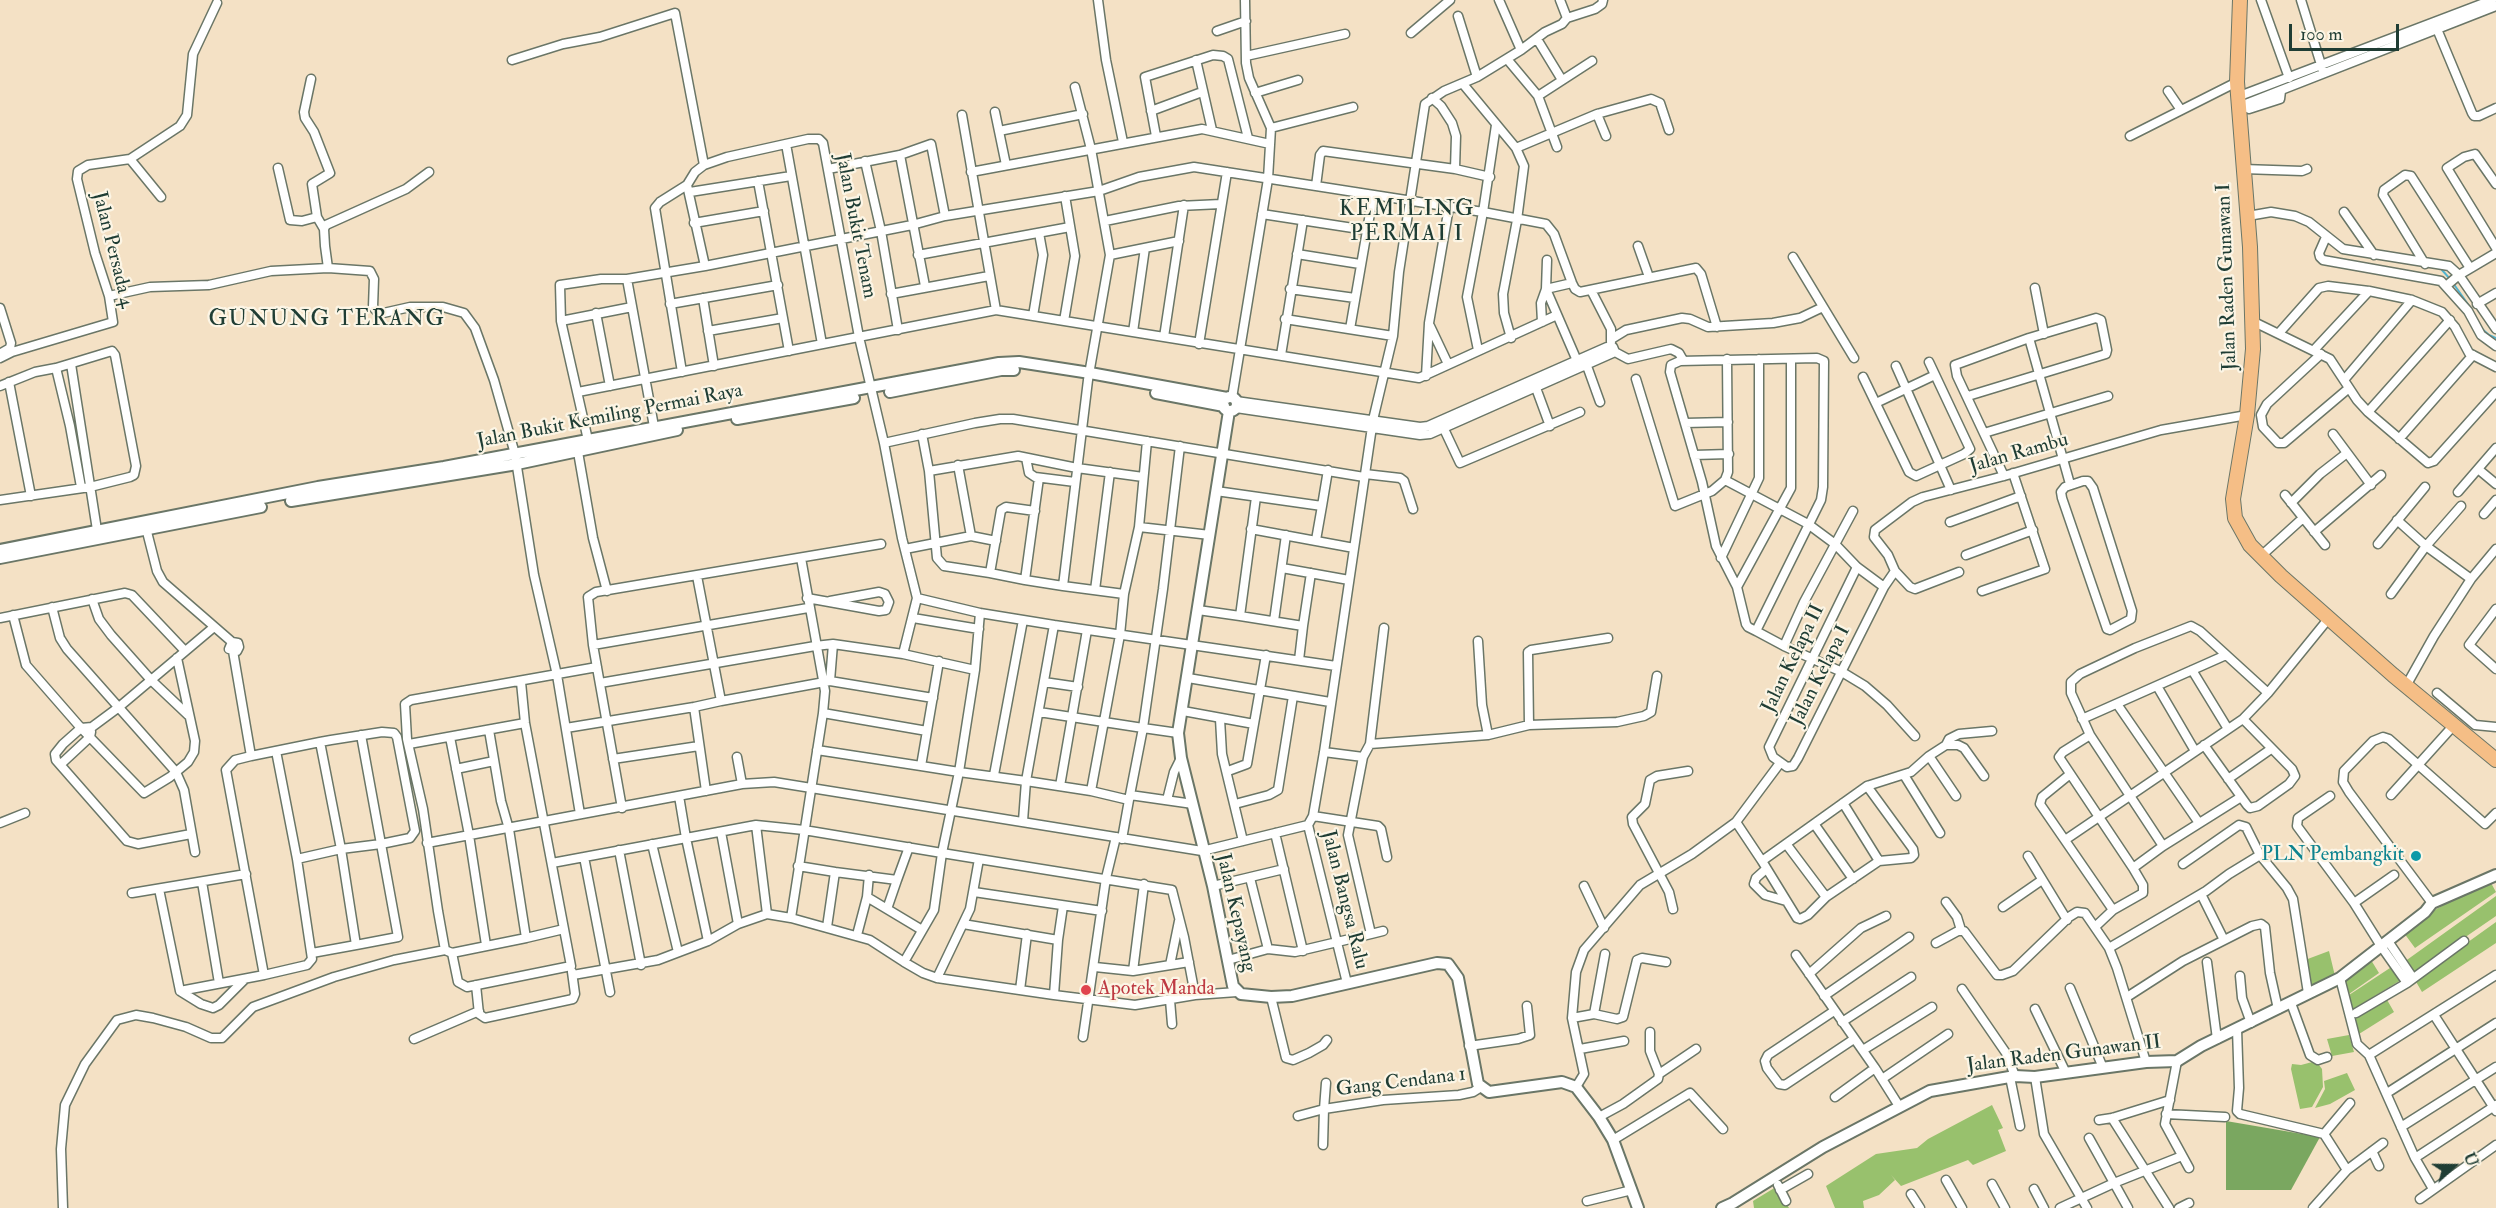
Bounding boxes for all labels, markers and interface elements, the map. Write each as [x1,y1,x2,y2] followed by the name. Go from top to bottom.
[2292,12,2402,50] scale bar
[2300,23,2343,46] text: 100 m
[829,151,881,301] street label: Jalan Bukit Tenam
[2213,183,2243,371] street label: Jalan Raden Gunawan I
[86,189,138,311] street label: Jalan Persada 4
[1339,197,1475,248] district label: KEMILING PERMAI I
[209,307,445,333] district label: GUNUNG TERANG
[475,379,745,455] street label: Jalan Bukit Kemiling Permai Raya
[1967,428,2071,480] street label: Jalan Rambu
[1757,601,1831,717] street label: Jalan Kelapa II
[1785,622,1857,730] street label: Jalan Kelapa I
[1315,828,1373,972] street label: Jalan Bangsa Ralu
[2261,844,2404,868] place label: PLN Pembangkit
[2409,849,2423,863] marker: PLN Pembangkit
[1210,851,1260,975] street label: Jalan Kepayang
[1098,978,1215,1002] place label: Apotek Manda
[1079,983,1093,997] marker: Apotek Manda
[1965,1031,2163,1079] street label: Jalan Raden Gunawan II
[1335,1063,1467,1103] street label: Gang Cendana 1
[2424,1136,2484,1196] north arrow
[2459,1150,2483,1169] text: U

